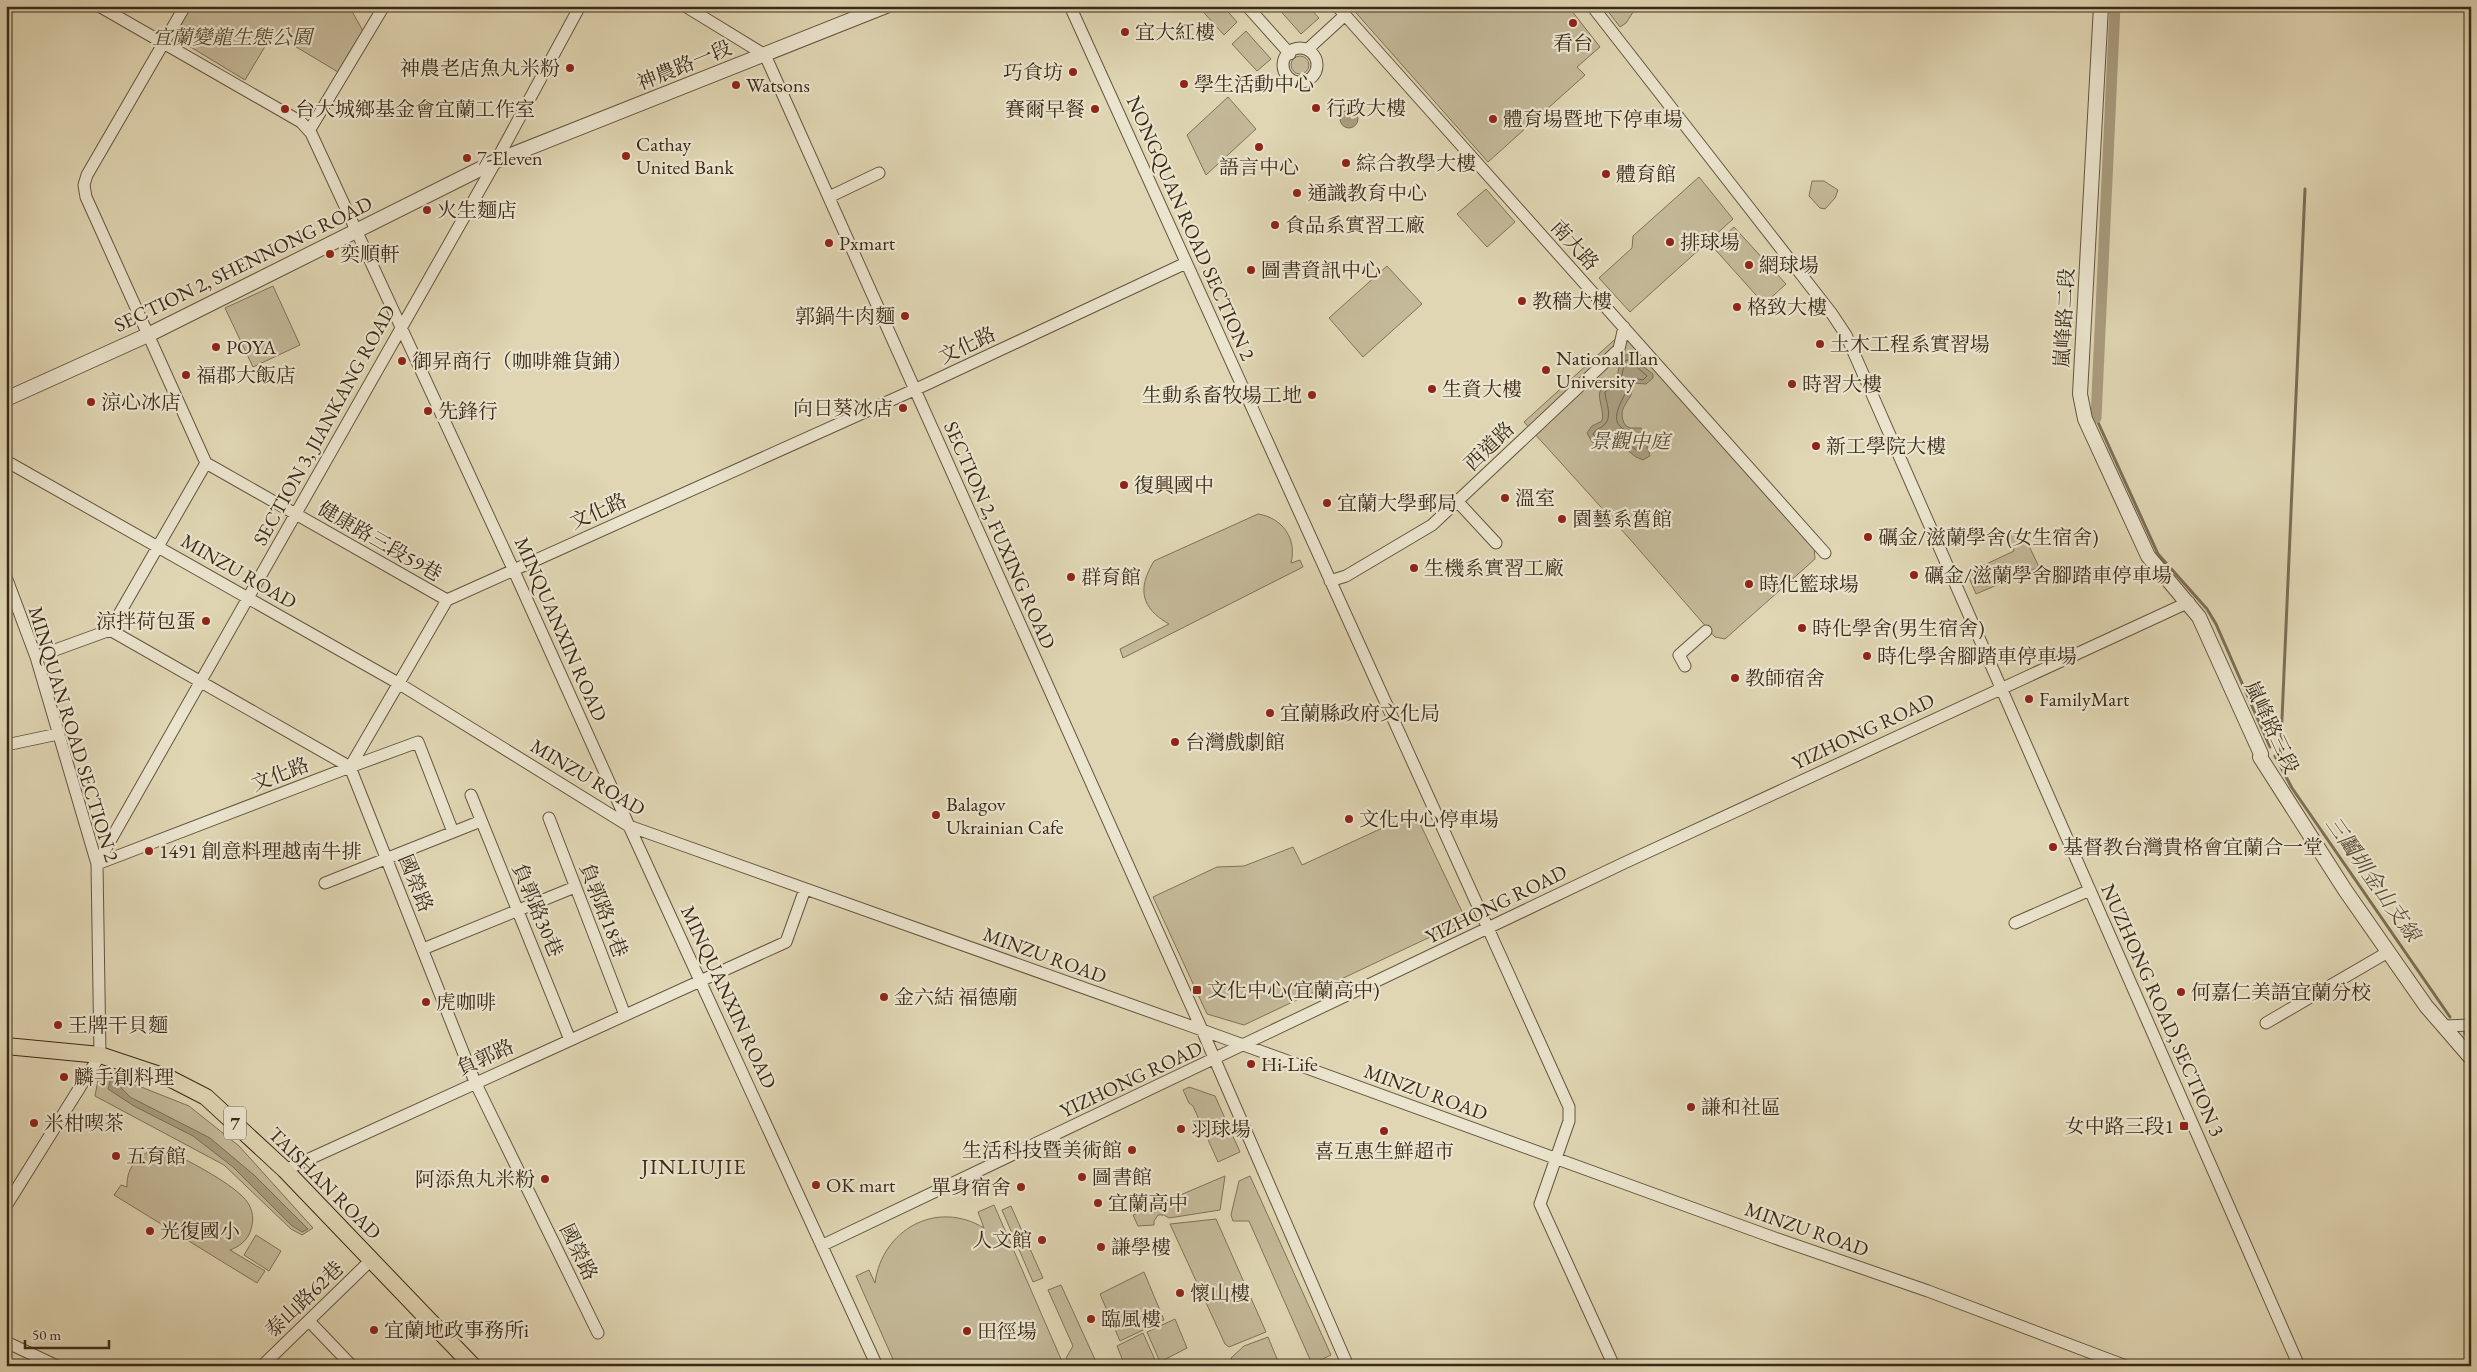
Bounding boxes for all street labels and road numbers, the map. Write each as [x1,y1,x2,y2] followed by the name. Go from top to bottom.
[633,34,735,96] street label: 神農路一段
[1121,92,1261,365] street label: NONGQUAN ROAD SECTION 2
[110,190,376,338] street label: SECTION 2, SHENNONG ROAD
[1545,214,1605,276] street label: 南大路
[2048,267,2080,369] street label: 嵐峰路二段
[247,300,401,550] street label: SECTION 3, JIANKANG ROAD
[934,321,1000,369] street label: 文化路
[1458,416,1520,476] street label: 西道路
[938,417,1062,653] street label: SECTION 2, FUXING ROAD
[565,487,631,535] street label: 文化路
[313,495,447,587] street label: 健康路三段59巷
[176,527,302,615] street label: MINZU ROAD
[509,533,613,725] street label: MINQUANXIN ROAD
[23,603,125,865] street label: MINQUAN ROAD SECTION 2
[2239,676,2305,778] street label: 嵐峰路三段
[1788,687,1938,775] street label: YIZHONG ROAD
[526,733,650,821] street label: MINZU ROAD
[247,751,313,797] street label: 文化路
[393,850,439,916] street label: 國榮路
[507,859,569,961] street label: 負郭路30巷
[574,859,634,961] street label: 負郭路18巷
[1421,859,1571,949] street label: YIZHONG ROAD
[2095,880,2231,1140] street label: NUZHONG ROAD, SECTION 3
[675,901,783,1093] street label: MINQUANXIN ROAD
[980,921,1110,989] street label: MINZU ROAD
[452,1033,518,1081] street label: 負郭路
[1056,1035,1206,1123] street label: YIZHONG ROAD
[1361,1058,1491,1126] street label: MINZU ROAD
[224,1106,246,1140] road number: 7
[263,1121,387,1245] street label: TAISHAN ROAD
[1742,1196,1872,1262] street label: MINZU ROAD
[554,1219,604,1285] street label: 國榮路
[259,1255,349,1343] street label: 泰山路62巷

